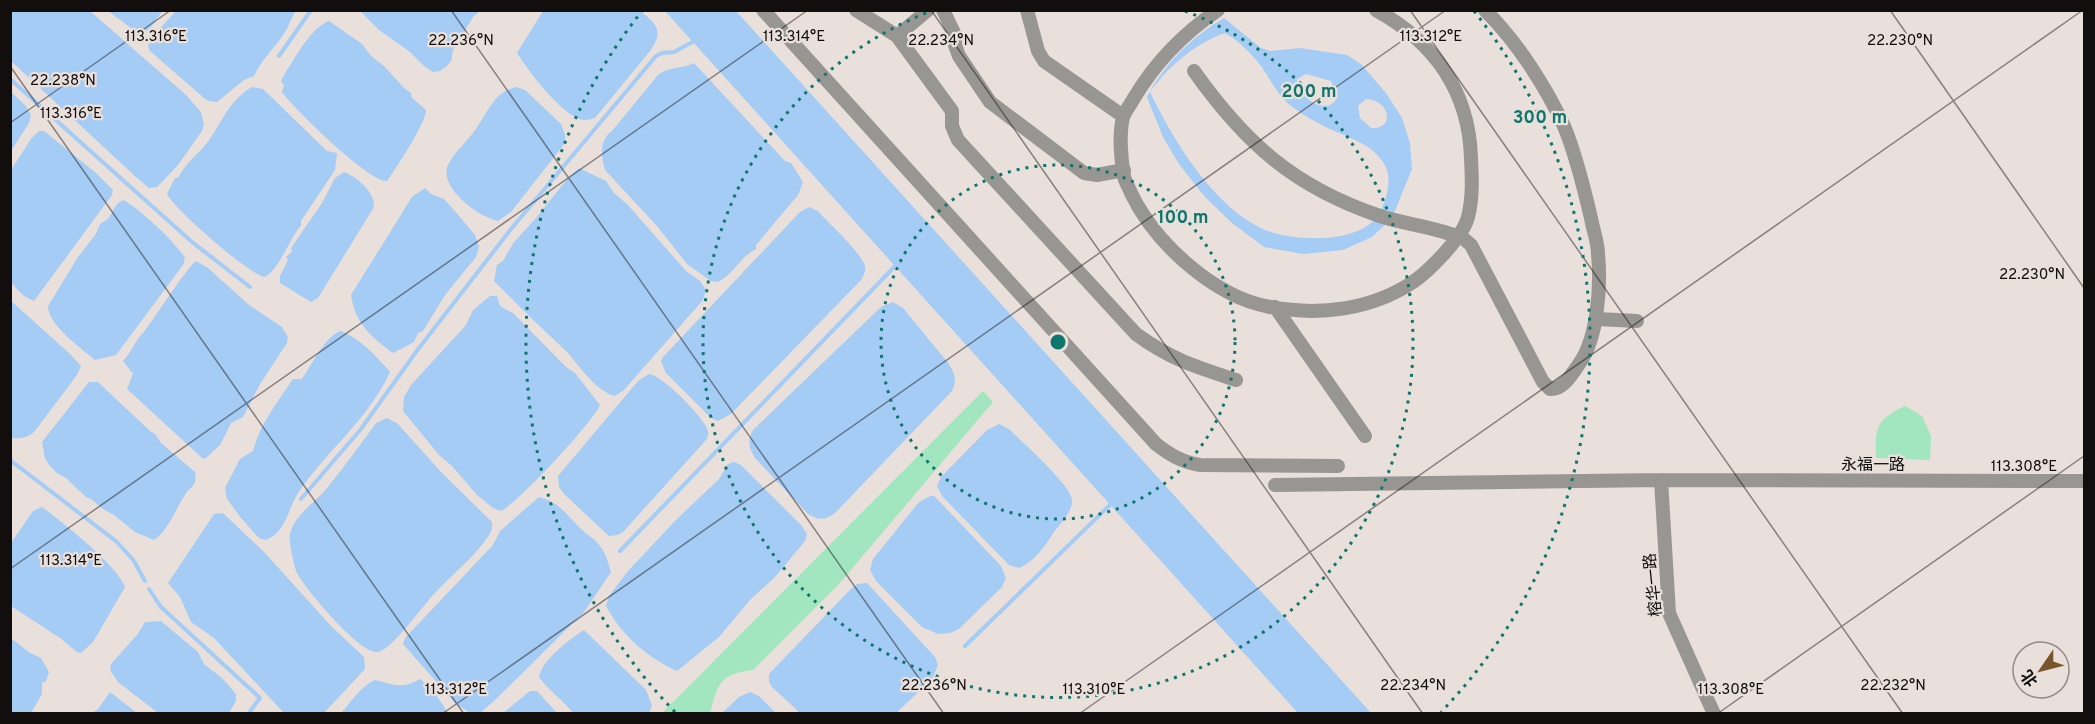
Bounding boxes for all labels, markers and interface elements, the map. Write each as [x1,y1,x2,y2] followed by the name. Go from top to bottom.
[125,28,187,47] text: 113.316°E
[763,28,825,47] text: 113.314°E
[1400,28,1462,47] text: 113.312°E
[428,32,494,51] text: 22.236°N
[908,32,974,51] text: 22.234°N
[1867,32,1933,51] text: 22.230°N
[30,72,96,91] text: 22.238°N
[1281,81,1337,104] text: 200 m
[40,105,102,124] text: 113.316°E
[1513,107,1567,130] text: 300 m
[1157,207,1209,230] text: 100 m
[1999,266,2065,285] text: 22.230°N
[1048,332,1068,352] centre of rings
[1841,456,1905,476] street label: 永福一路
[1991,458,2057,477] text: 113.308°E
[40,552,102,571] text: 113.314°E
[1641,552,1667,618] street label: 榕华一路
[2011,640,2071,700] north arrow
[2018,665,2043,690] text: 北
[901,677,967,696] text: 22.236°N
[1380,677,1446,696] text: 22.234°N
[1860,677,1926,696] text: 22.232°N
[425,681,487,700] text: 113.312°E
[1063,681,1125,700] text: 113.310°E
[1698,681,1764,700] text: 113.308°E

